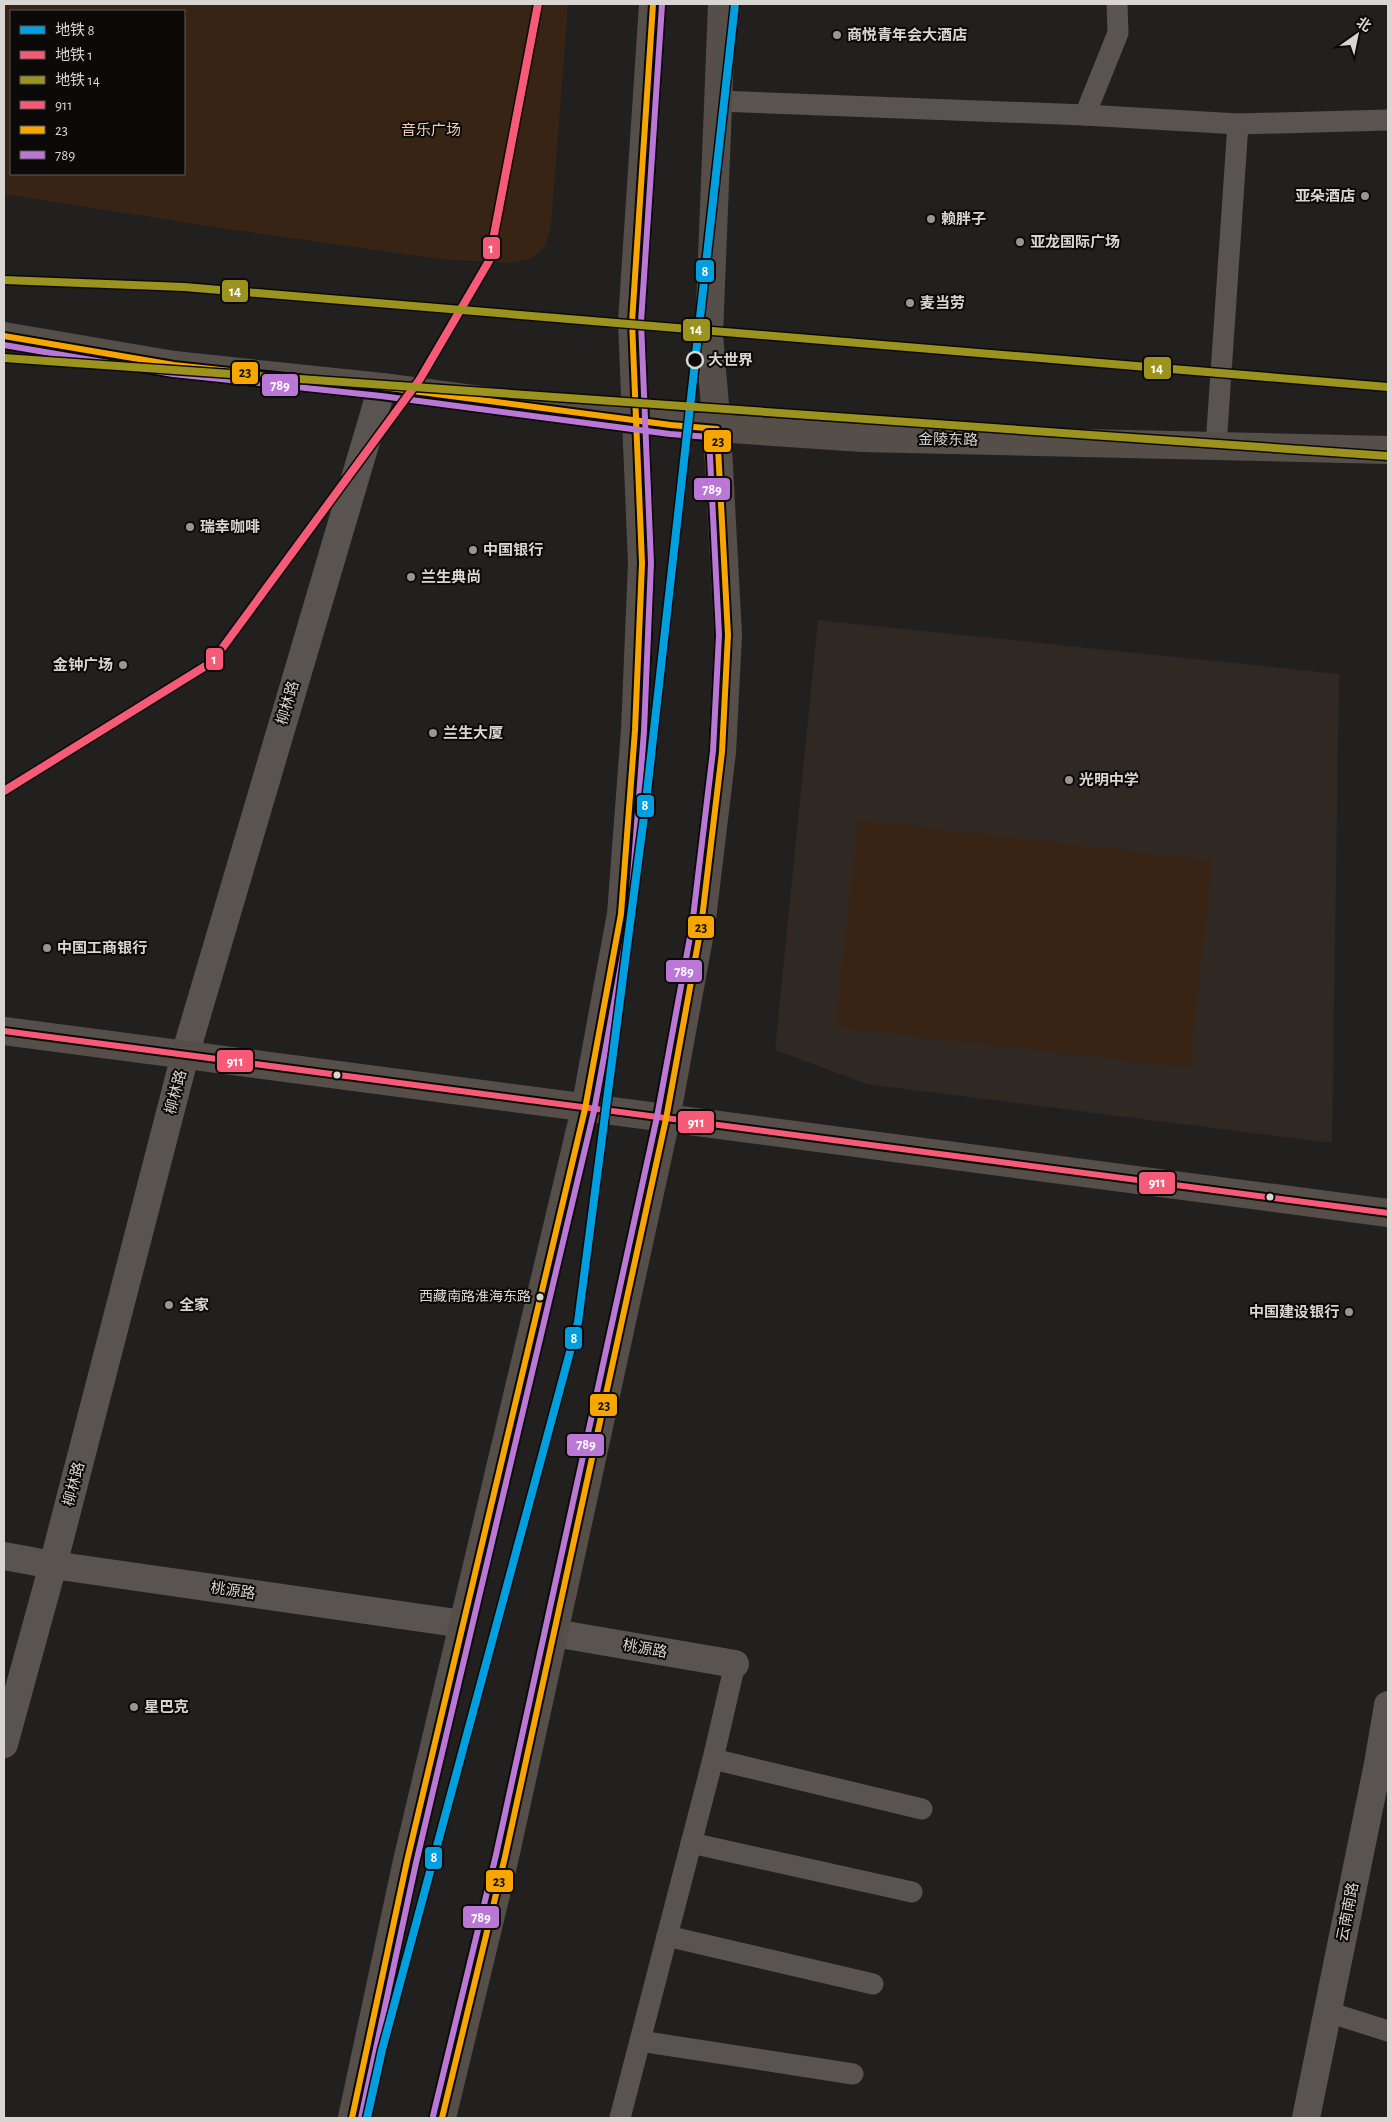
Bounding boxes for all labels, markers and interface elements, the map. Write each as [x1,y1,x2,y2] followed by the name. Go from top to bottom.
[10,10,185,175] legend
[1332,10,1382,60] north arrow
[1354,14,1374,35] text: 北
[55,22,95,38] text: 地铁 8
[847,27,967,43] place label: 商悦青年会大酒店
[831,29,843,41] marker: 商悦青年会大酒店
[55,47,93,63] text: 地铁 1
[55,72,100,88] text: 地铁 14
[55,98,72,113] text: 911
[401,122,461,138] park label: 音乐广场
[55,123,68,138] text: 23
[55,148,75,163] text: 789
[1295,188,1355,204] place label: 亚朵酒店
[1359,190,1371,202] marker: 亚朵酒店
[941,211,986,227] place label: 赖胖子
[925,213,937,225] marker: 赖胖子
[1030,233,1120,250] place label: 亚龙国际广场
[482,236,501,260] line badge: 1
[1014,236,1026,248] marker: 亚龙国际广场
[488,242,494,256] text: 1
[695,259,715,283] line badge: 8
[702,265,709,279] text: 8
[221,279,249,303] line badge: 14
[229,285,241,299] text: 14
[920,295,965,311] place label: 麦当劳
[904,297,916,309] marker: 麦当劳
[682,318,711,342] line badge: 14
[690,323,702,337] text: 14
[686,351,704,369] marker: 大世界
[708,352,753,368] place label: 大世界
[1143,356,1172,380] line badge: 14
[231,361,259,385] line badge: 23
[1151,362,1163,376] text: 14
[239,366,251,380] text: 23
[261,373,299,397] line badge: 789
[270,379,290,393] text: 789
[703,429,732,453] line badge: 23
[918,431,978,448] street label: 金陵东路
[712,435,724,449] text: 23
[693,477,731,501] line badge: 789
[702,483,722,497] text: 789
[200,519,260,535] place label: 瑞幸咖啡
[184,521,196,533] marker: 瑞幸咖啡
[483,542,543,558] place label: 中国银行
[467,544,479,556] marker: 中国银行
[421,569,481,585] place label: 兰生典尚
[405,571,417,583] marker: 兰生典尚
[205,647,224,671] line badge: 1
[211,653,217,667] text: 1
[53,656,113,673] place label: 金钟广场
[117,659,129,671] marker: 金钟广场
[274,679,301,727] street label: 柳林路
[443,725,503,741] place label: 兰生大厦
[427,727,439,739] marker: 兰生大厦
[1079,771,1139,788] place label: 光明中学
[1063,774,1075,786] marker: 光明中学
[636,794,655,818] line badge: 8
[642,799,649,813] text: 8
[687,915,715,939] line badge: 23
[695,921,707,935] text: 23
[57,940,147,956] place label: 中国工商银行
[41,942,53,954] marker: 中国工商银行
[665,959,703,983] line badge: 789
[674,965,694,979] text: 789
[216,1049,254,1073] line badge: 911
[227,1055,243,1069] text: 911
[162,1068,189,1116] street label: 柳林路
[332,1070,342,1080] unlabelled marker
[677,1110,715,1134] line badge: 911
[688,1116,704,1130] text: 911
[1138,1171,1176,1195] line badge: 911
[1149,1176,1165,1190] text: 911
[1265,1192,1275,1202] unlabelled marker
[419,1289,531,1304] place label: 西藏南路淮海东路
[535,1292,545,1302] marker: 西藏南路淮海东路
[179,1296,209,1313] place label: 全家
[163,1299,175,1311] marker: 全家
[1249,1304,1339,1320] place label: 中国建设银行
[1343,1306,1355,1318] marker: 中国建设银行
[564,1326,583,1350] line badge: 8
[571,1332,578,1346] text: 8
[589,1393,618,1417] line badge: 23
[598,1399,610,1413] text: 23
[566,1433,605,1457] line badge: 789
[576,1438,596,1452] text: 789
[60,1460,87,1508] street label: 柳林路
[210,1579,256,1602] street label: 桃源路
[622,1637,669,1660] street label: 桃源路
[144,1699,189,1715] place label: 星巴克
[128,1701,140,1713] marker: 星巴克
[424,1846,443,1870] line badge: 8
[431,1851,438,1865] text: 8
[485,1869,514,1893] line badge: 23
[493,1875,505,1889] text: 23
[1334,1881,1361,1943] street label: 云南南路
[462,1905,500,1929] line badge: 789
[471,1911,491,1925] text: 789

